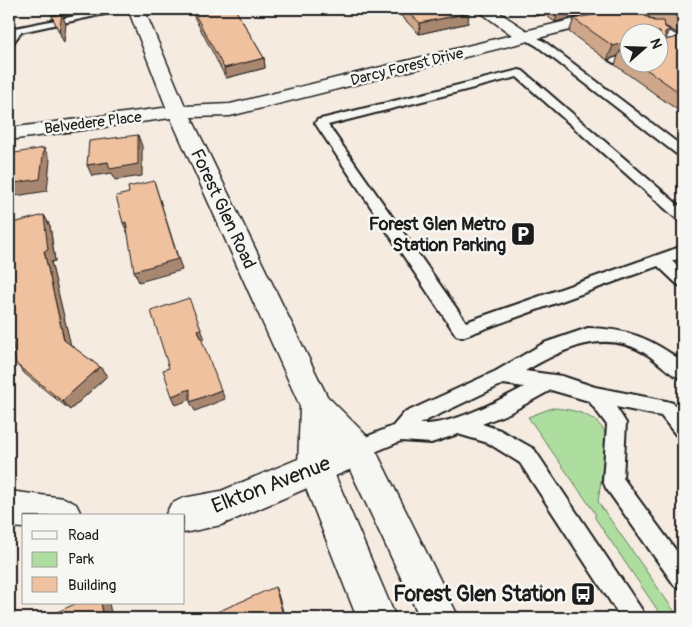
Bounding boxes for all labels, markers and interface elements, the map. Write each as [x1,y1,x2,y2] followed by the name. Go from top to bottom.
[620,22,670,72] north arrow
[646,36,665,51] text: N
[349,44,466,90] street label: Darcy Forest Drive
[43,108,143,138] street label: Belvedere Place
[185,145,261,273] street label: Forest Glen Road
[369,213,506,257] place label: Forest Glen Metro Station Parking
[510,221,536,247] parking icon: Forest Glen Metro Station Parking
[208,450,335,520] street label: Elkton Avenue
[22,514,185,604] legend
[68,526,99,545] text: Road
[68,550,95,569] text: Park
[68,576,116,595] text: Building
[393,581,566,608] place label: Forest Glen Station
[570,581,596,607] bus stop icon: Forest Glen Station

